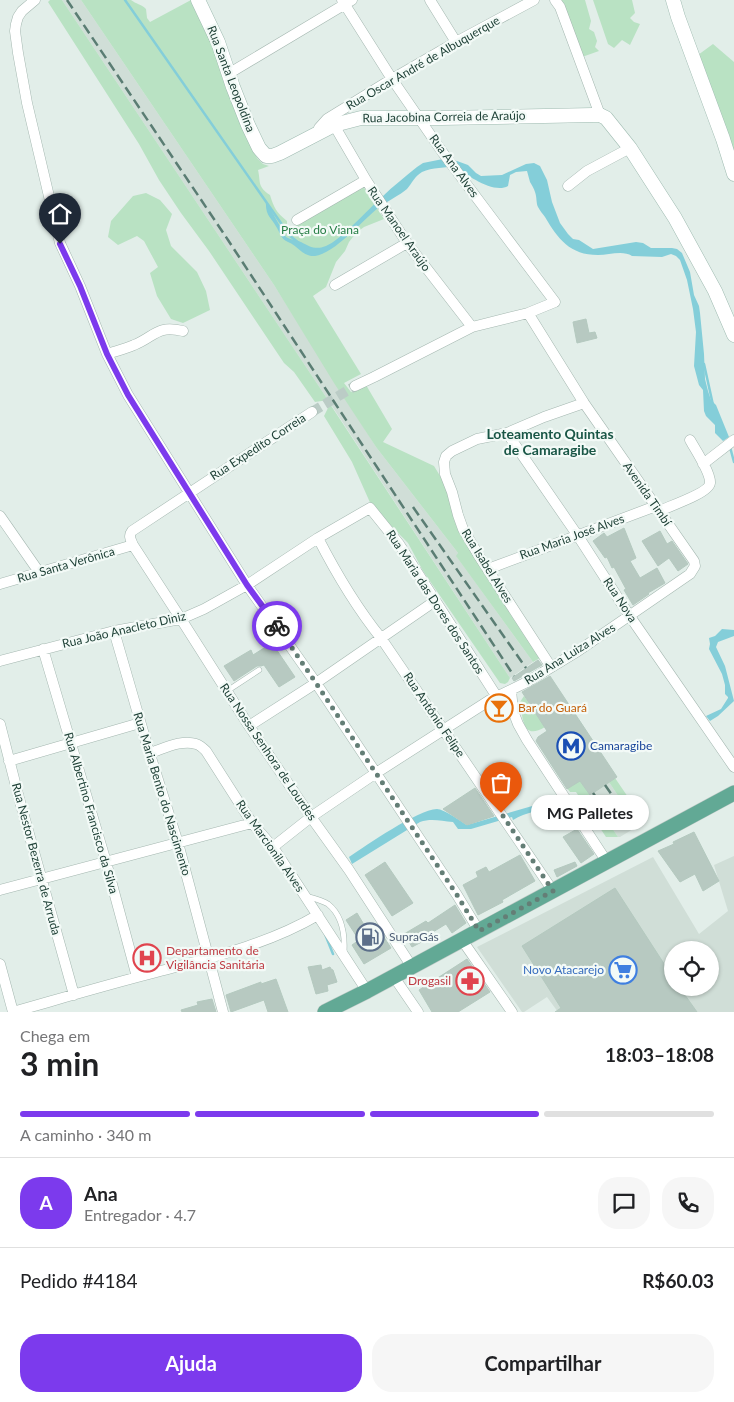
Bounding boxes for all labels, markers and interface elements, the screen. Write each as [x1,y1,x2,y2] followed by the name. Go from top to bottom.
[343,12,502,113] street label: Rua Oscar André de Albuquerque
[204,23,259,134] street label: Rua Santa Leopoldina
[362,108,526,125] street label: Rua Jacobina Correia de Araújo
[426,131,482,200] street label: Rua Ana Alves
[365,183,434,274] street label: Rua Manoel Araújo
[39,193,81,244] pin
[46,200,74,228] icon: home
[281,222,359,237] park label: Praça do Viana
[207,410,308,483] street label: Rua Expedito Correia
[486,425,614,458] district label: Loteamento Quintas de Camaragibe
[620,459,676,529] street label: Avenida Timbí
[517,511,626,562] street label: Rua Maria José Alves
[459,526,516,605] street label: Rua Isabel Alves
[383,527,488,677] street label: Rua Maria das Dores dos Santos
[15,543,116,586] street label: Rua Santa Verônica
[600,574,641,625] street label: Rua Nova
[252,601,302,651] courier
[61,608,188,651] street label: Rua João Anacleto Diniz
[263,612,291,640] icon: bike
[522,620,618,688] street label: Rua Ana Luiza Alves
[400,669,468,760] street label: Rua Antônio Felipe
[217,680,320,823] street label: Rua Nossa Senhora de Lourdes
[484,693,514,723] bar icon: Bar do Guará
[518,700,587,715] place label: Bar do Guará
[130,710,195,878] street label: Rua Maria Bento do Nascimento
[61,730,122,895] street label: Rua Albertino Francisco da Silva
[556,731,586,761] metro station icon: Camaragibe
[590,738,652,753] place label: Camaragibe
[480,762,522,813] pin
[487,769,515,797] icon: bag
[9,781,64,937] street label: Rua Nestor Bezerra de Arruda
[531,796,648,830] callout: MG Palletes
[233,797,308,895] street label: Rua Marcionila Alves
[547,803,633,822] text: MG Palletes
[355,922,385,952] fuel station icon: SupraGás
[389,929,439,944] place label: SupraGás
[664,941,719,996] map controls
[664,941,719,996] button: locate
[132,943,162,973] hospital icon: Departamento de Vigilância Sanitária
[166,943,265,972] place label: Departamento de Vigilância Sanitária
[608,955,638,985] supermarket icon: Novo Atacarejo
[523,962,604,977] place label: Novo Atacarejo
[455,966,485,996] pharmacy icon: Drogasil
[408,973,451,988] place label: Drogasil
[20,1026,90,1045] text: Chega em
[605,1043,714,1066] text: 18:03–18:08
[20,1044,99,1083] text: 3 min
[20,1125,151,1144] text: A caminho · 340 m
[598,1177,650,1229] button: chat
[662,1177,714,1229] button: phone
[84,1182,118,1205] text: Ana
[39,1191,53,1214] text: A
[84,1205,196,1224] text: Entregador · 4.7
[20,1269,138,1292] text: Pedido #4184
[642,1269,714,1292] text: R$60.03
[20,1334,362,1392] button: Ajuda
[372,1334,714,1392] button: Compartilhar

